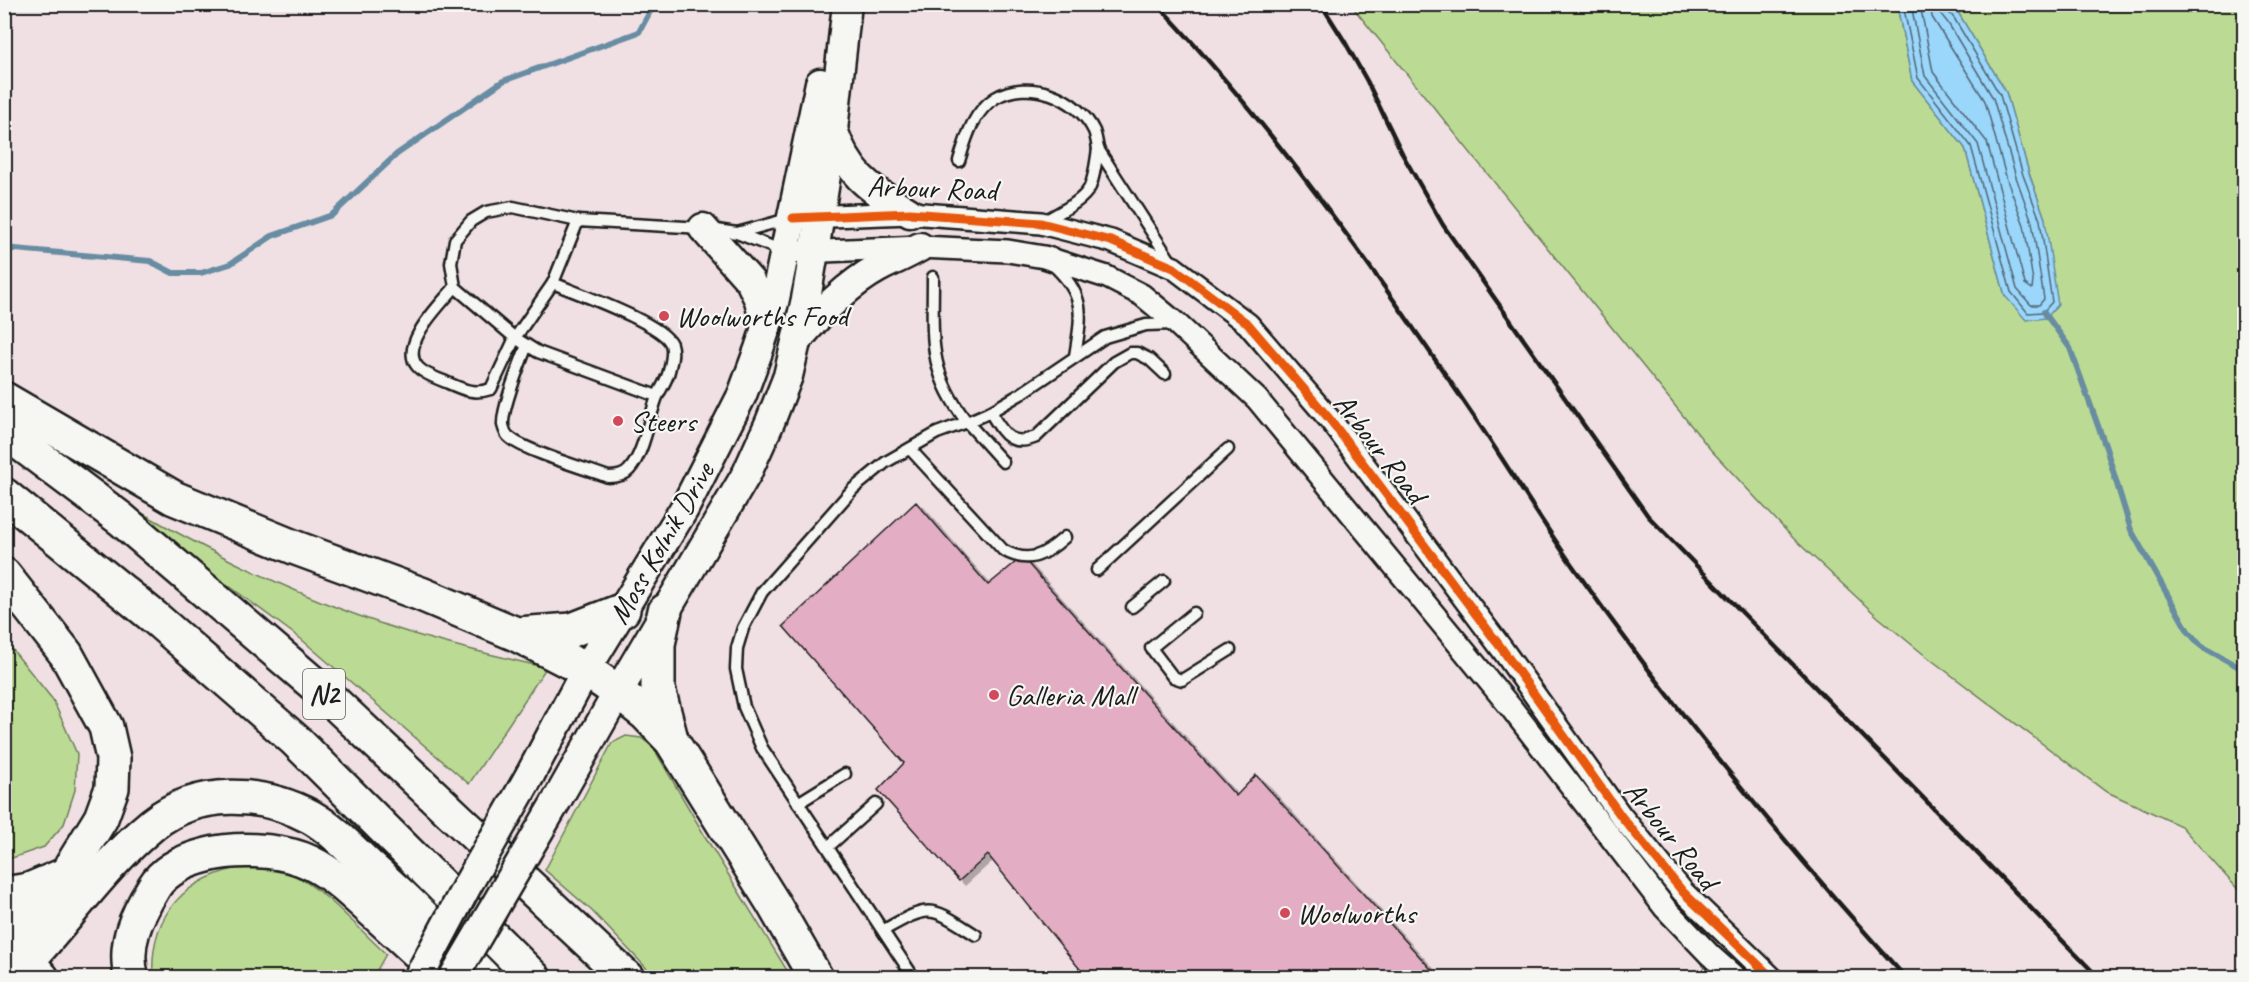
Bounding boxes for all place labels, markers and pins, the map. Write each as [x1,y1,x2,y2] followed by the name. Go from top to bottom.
[676,297,852,335] place label: Woolworths Food
[657,309,671,323] marker: Woolworths Food
[630,402,698,440] place label: Steers
[611,414,625,428] marker: Steers
[1006,676,1139,714] place label: Galleria Mall
[987,688,1001,702] marker: Galleria Mall
[1297,894,1418,932] place label: Woolworths
[1278,906,1292,920] marker: Woolworths

